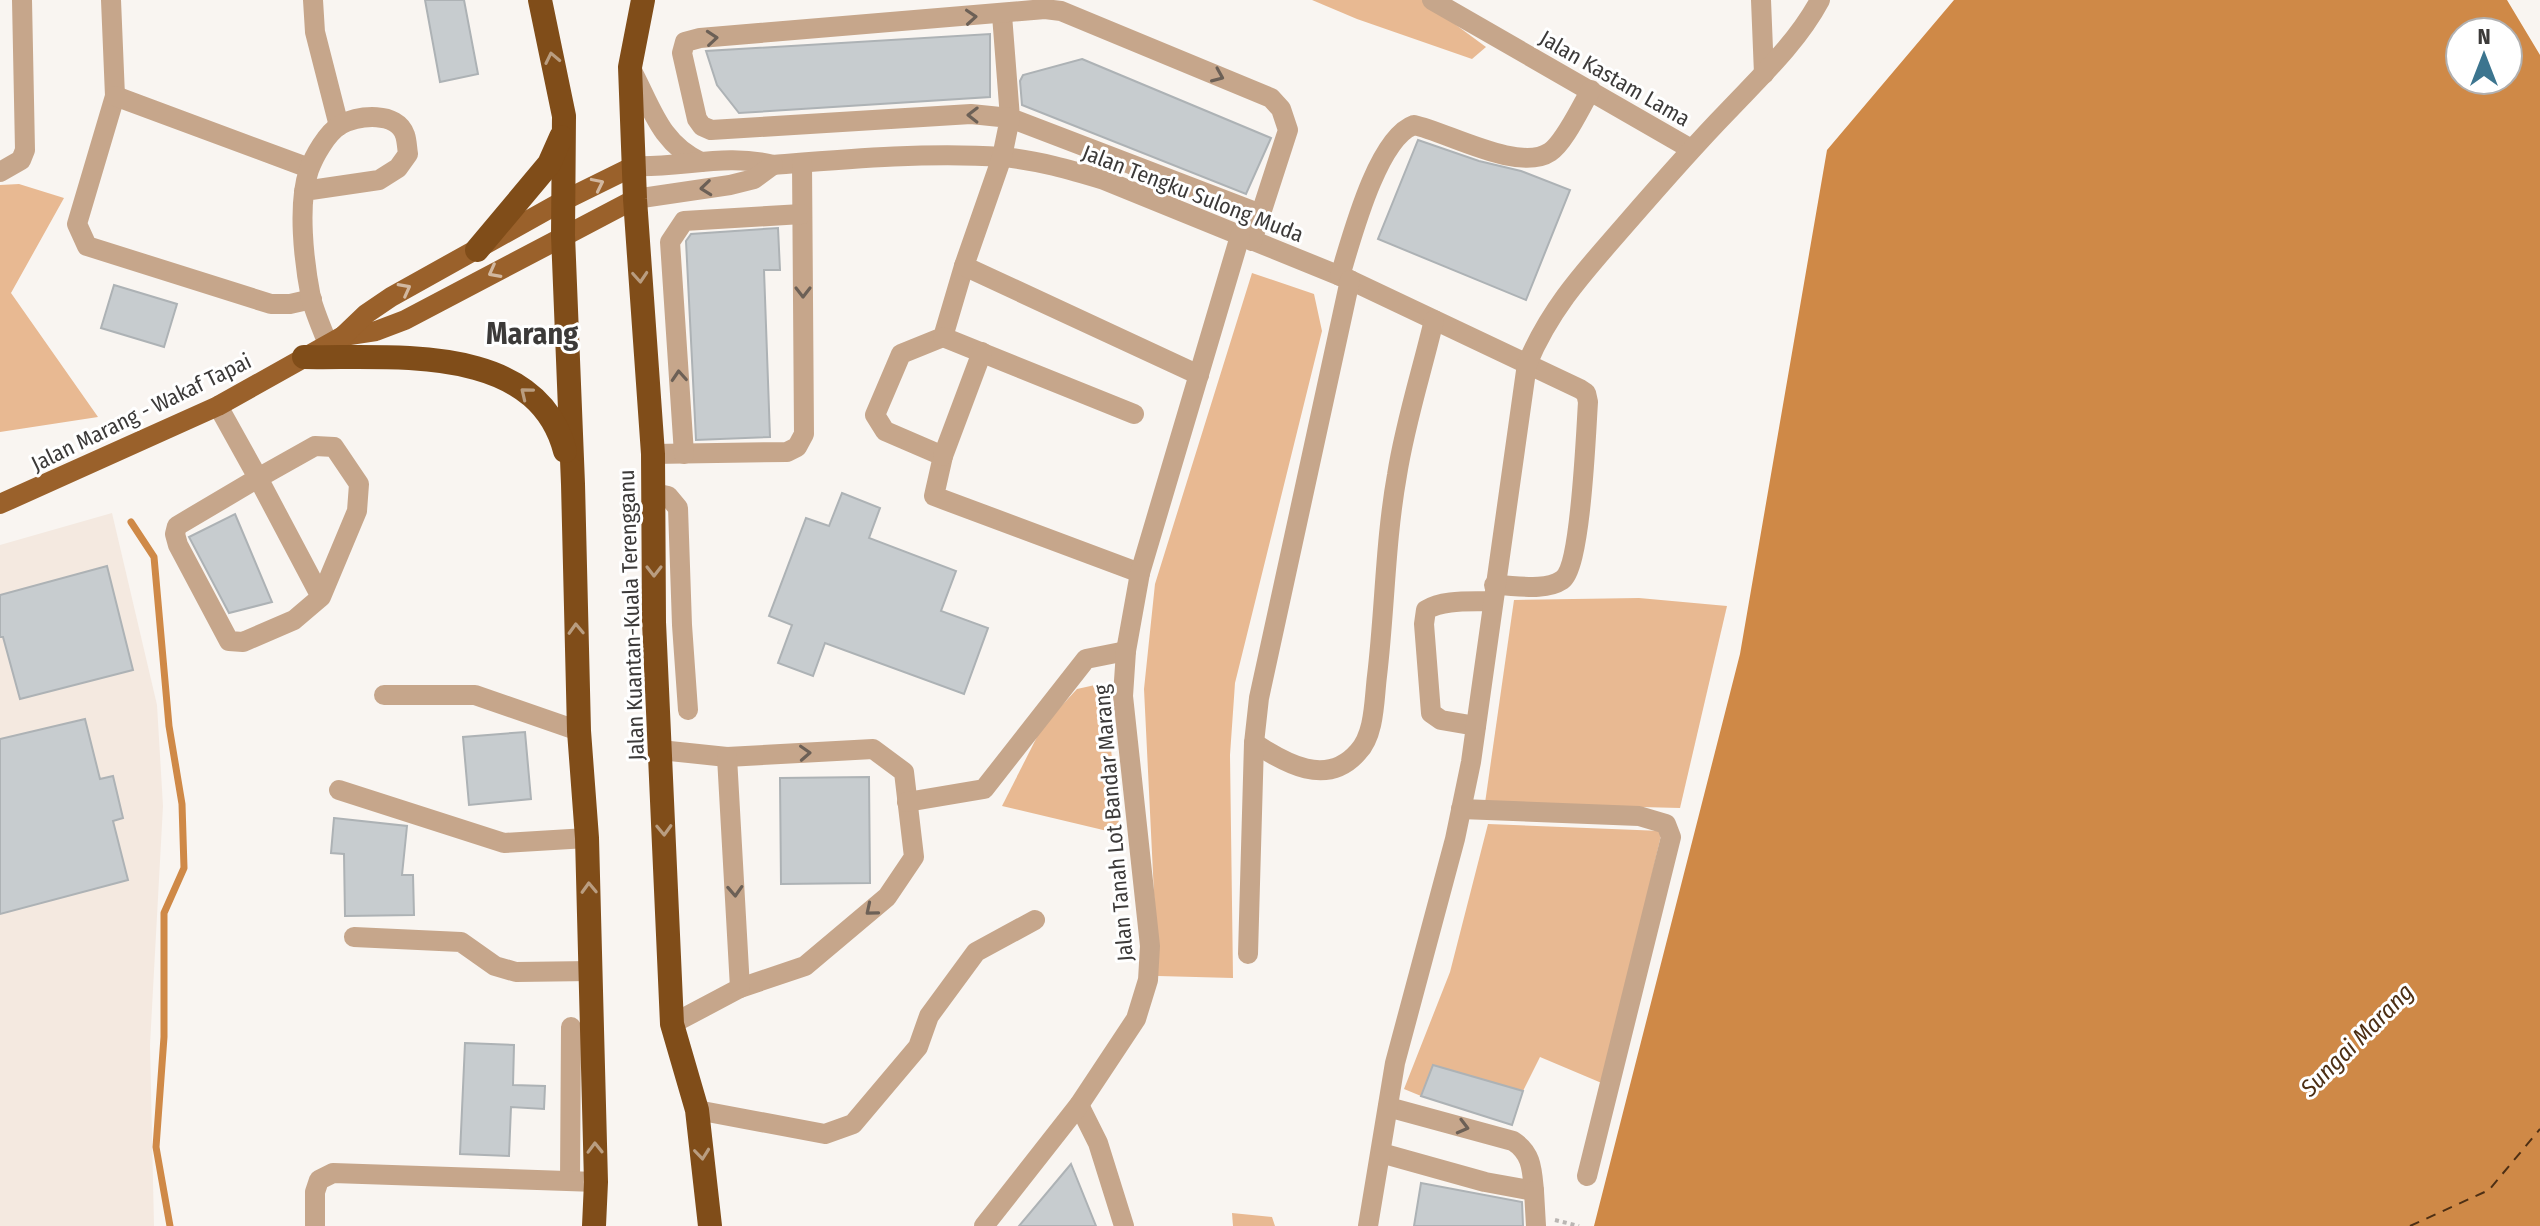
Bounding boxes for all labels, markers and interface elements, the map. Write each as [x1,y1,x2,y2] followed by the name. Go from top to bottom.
[965,9,978,26] one-way arrow
[2444,16,2524,96] north arrow
[2477,23,2491,50] text: N
[1535,24,1695,132] street label: Jalan Kastam Lama
[706,29,719,46] one-way arrow
[544,52,561,65] one-way arrow
[1210,67,1224,83] one-way arrow
[966,106,979,124] one-way arrow
[1078,139,1307,248] street label: Jalan Tengku Sulong Muda
[590,178,605,193] one-way arrow
[699,179,712,196] one-way arrow
[488,263,502,278] one-way arrow
[631,271,648,284] one-way arrow
[396,284,411,299] one-way arrow
[794,286,812,299] one-way arrow
[486,316,578,352] district label: Marang
[27,347,256,477] street label: Jalan Marang - Wakaf Tapai
[670,369,687,382] one-way arrow
[521,388,535,403] one-way arrow
[613,469,650,761] street label: Jalan Kuantan-Kuala Terengganu
[645,565,663,578] one-way arrow
[567,622,584,635] one-way arrow
[1088,683,1139,963] street label: Jalan Tanah Lot Bandar Marang
[799,745,812,762] one-way arrow
[655,824,672,837] one-way arrow
[580,881,597,894] one-way arrow
[726,885,743,898] one-way arrow
[866,900,880,915] one-way arrow
[2294,978,2419,1103] water label: Sungai Marang
[1456,1118,1470,1135] one-way arrow
[587,1141,604,1154] one-way arrow
[693,1148,710,1161] one-way arrow

